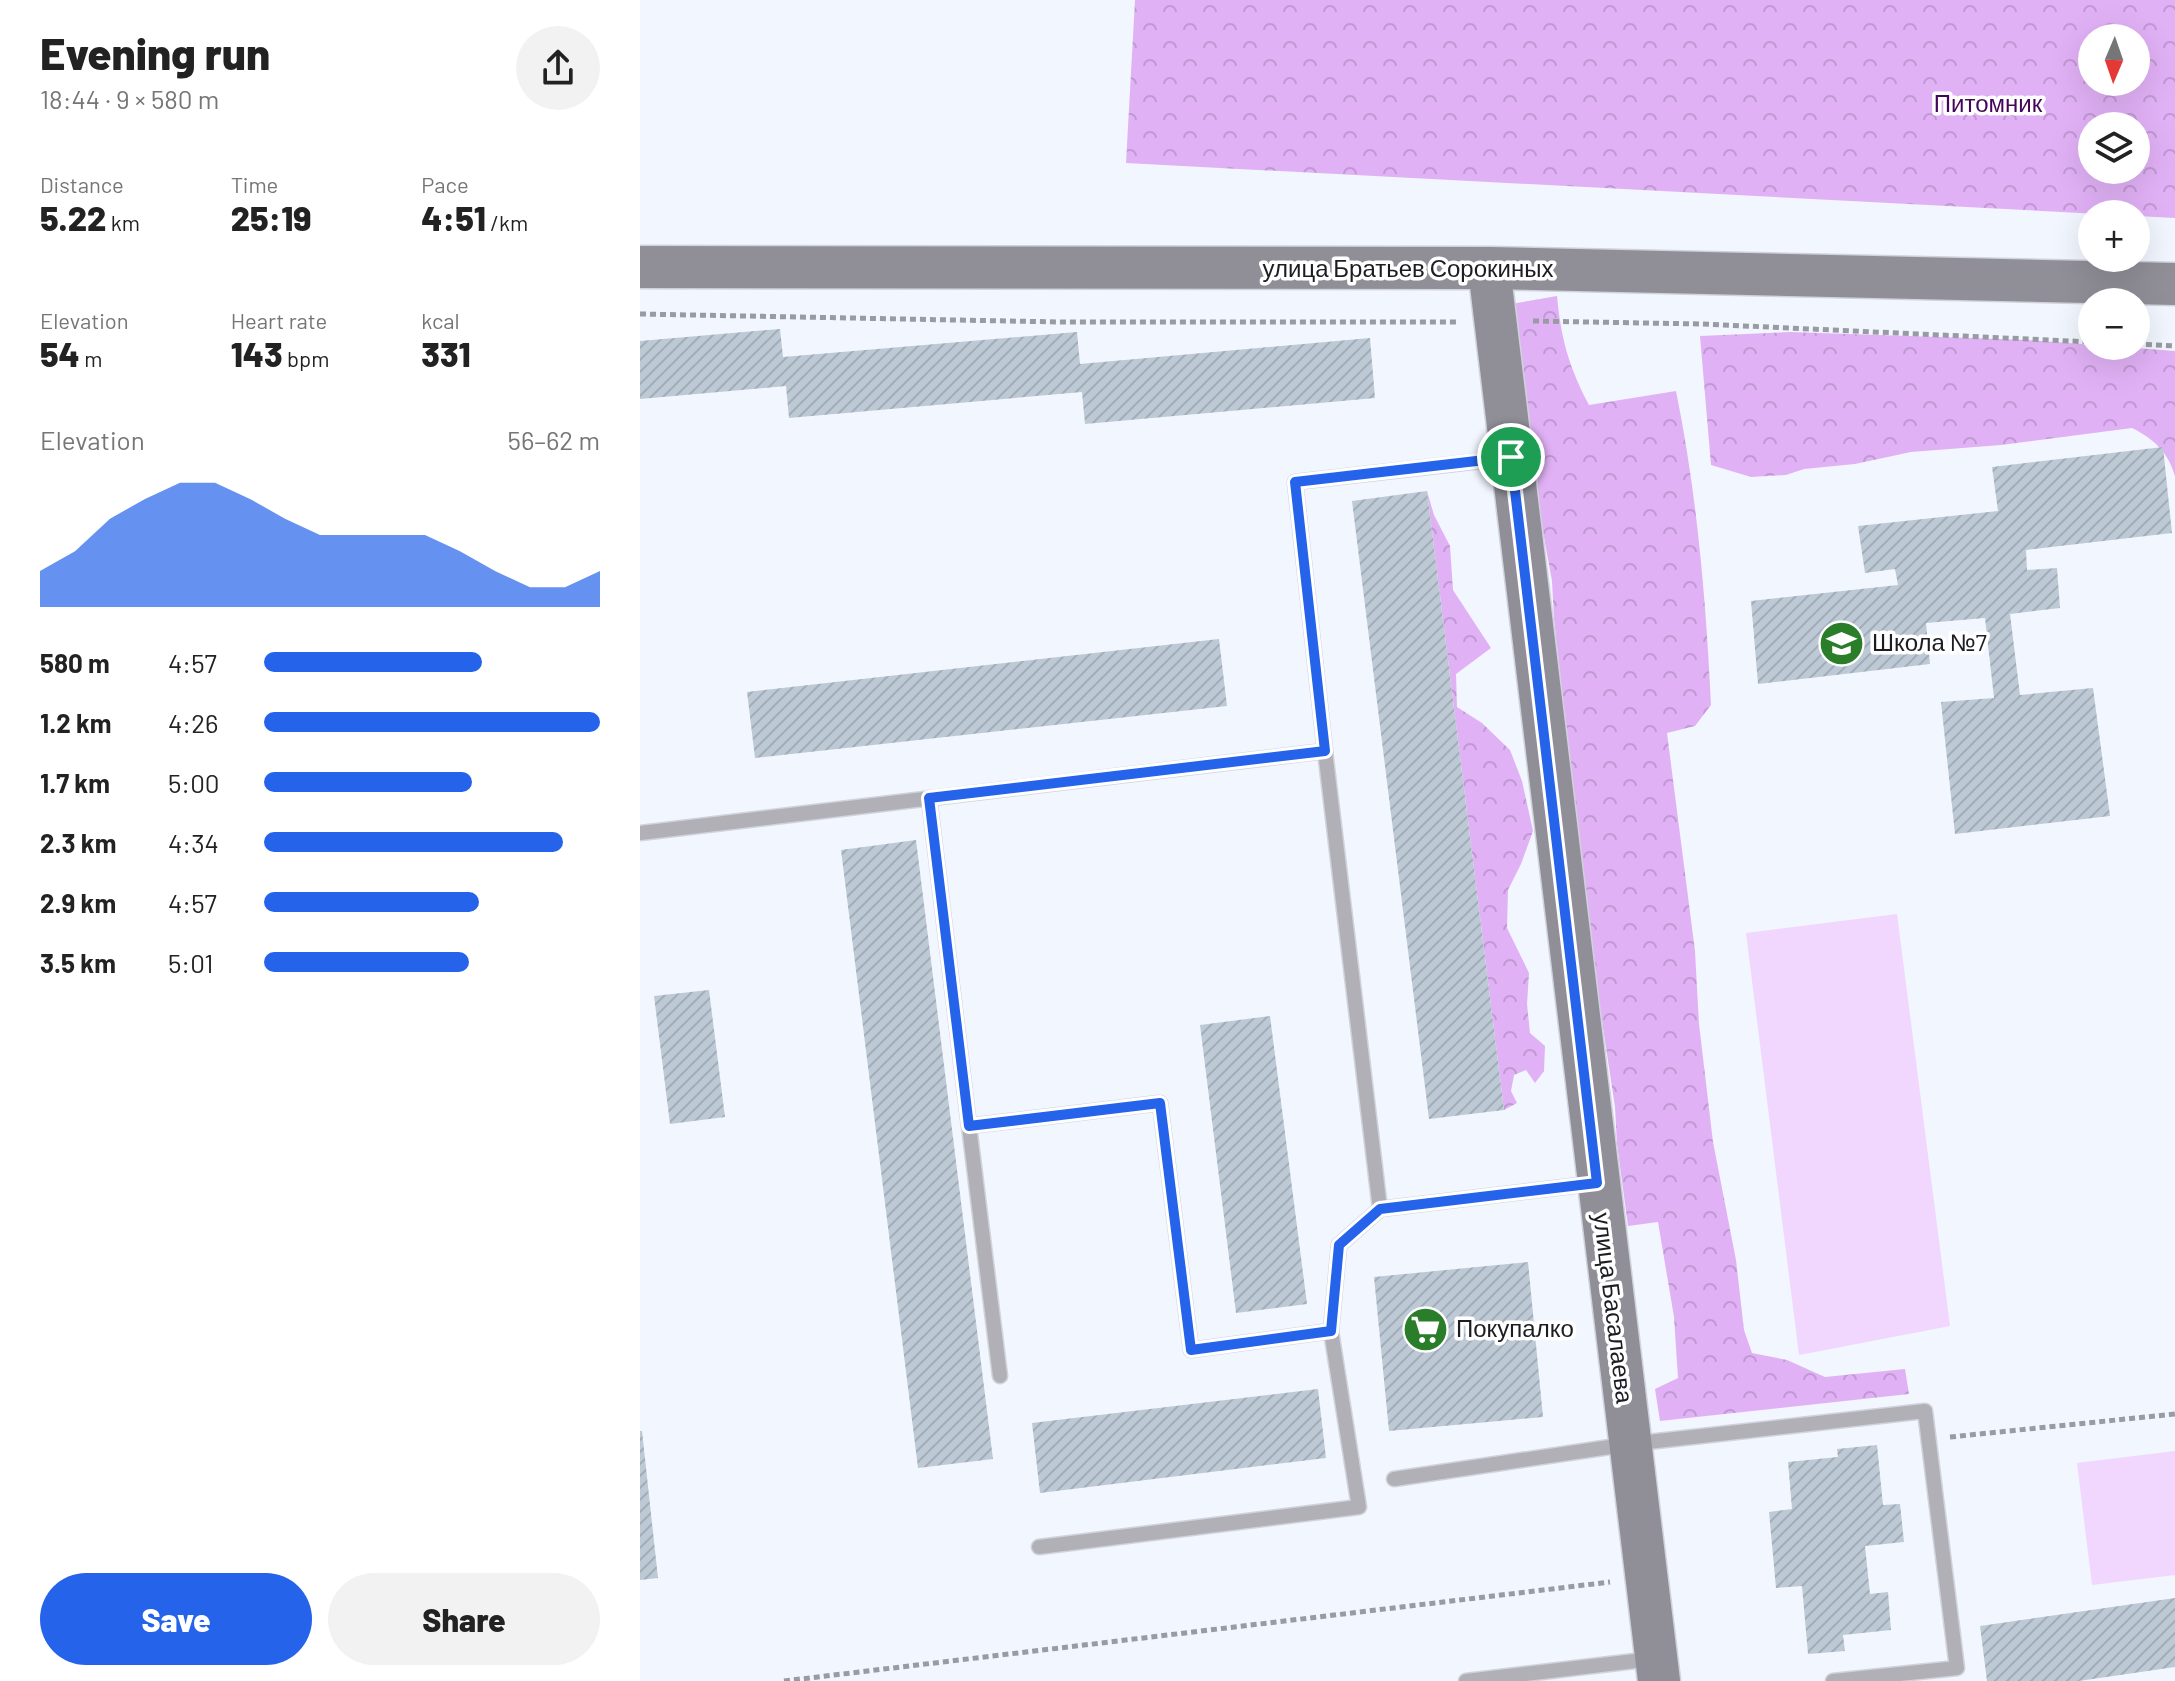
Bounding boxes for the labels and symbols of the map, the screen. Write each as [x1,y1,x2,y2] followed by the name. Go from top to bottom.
[2078,24,2150,96] north arrow
[1934,88,2043,117] park label: Питомник
[1263,253,1553,282] street label: улица Братьев Сорокиных
[1477,423,1545,491] pin
[1817,619,1865,667] school or university icon: Школа №7
[1872,627,1987,656] place label: Школа №7
[1588,1211,1641,1405] street label: улица Басалаева
[1401,1305,1449,1353] supermarket icon: Покупалко
[1456,1313,1574,1342] place label: Покупалко

